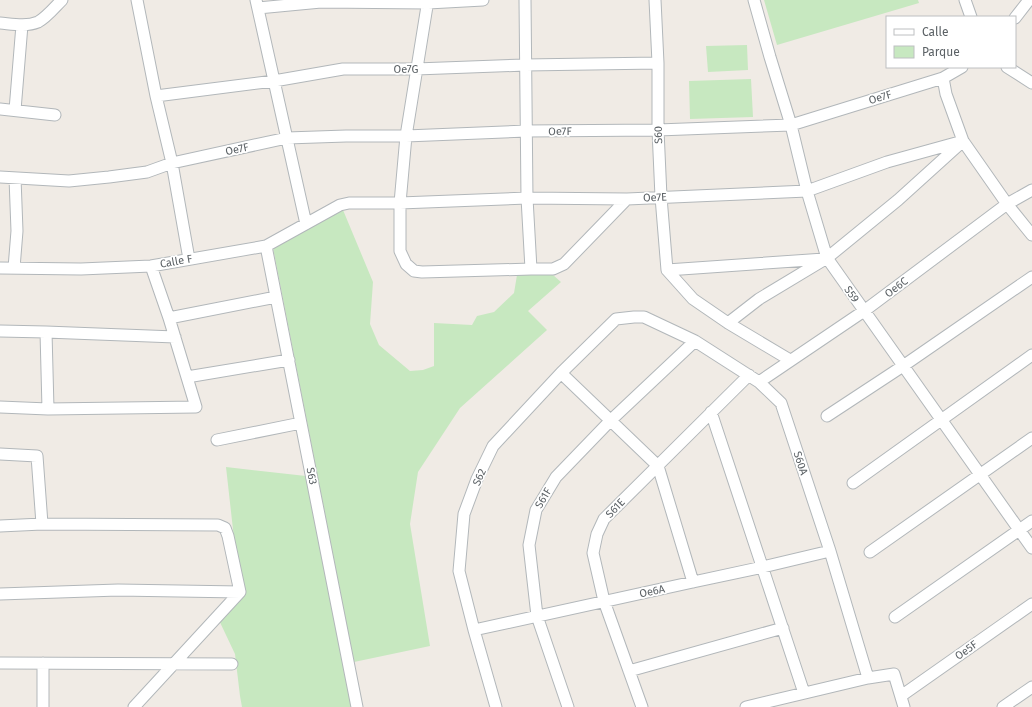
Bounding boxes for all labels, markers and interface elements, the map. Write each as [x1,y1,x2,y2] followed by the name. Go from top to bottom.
[886,16,1016,68] legend
[922,25,949,39] text: Calle
[922,45,960,59] text: Parque
[394,63,418,76] street label: Oe7G
[867,88,894,107] street label: Oe7F
[548,125,572,138] street label: Oe7F
[652,126,665,144] street label: S60
[224,141,251,158] street label: Oe7F
[643,190,667,205] street label: Oe7E
[159,252,194,271] street label: Calle F
[882,274,910,300] street label: Oe6C
[841,284,862,305] street label: S59
[791,450,811,477] street label: S60A
[303,466,320,486] street label: S63
[470,467,489,488] street label: S62
[532,485,555,511] street label: S61F
[603,496,628,521] street label: S61E
[638,582,667,601] street label: Oe6A
[953,638,980,663] street label: Oe5F

